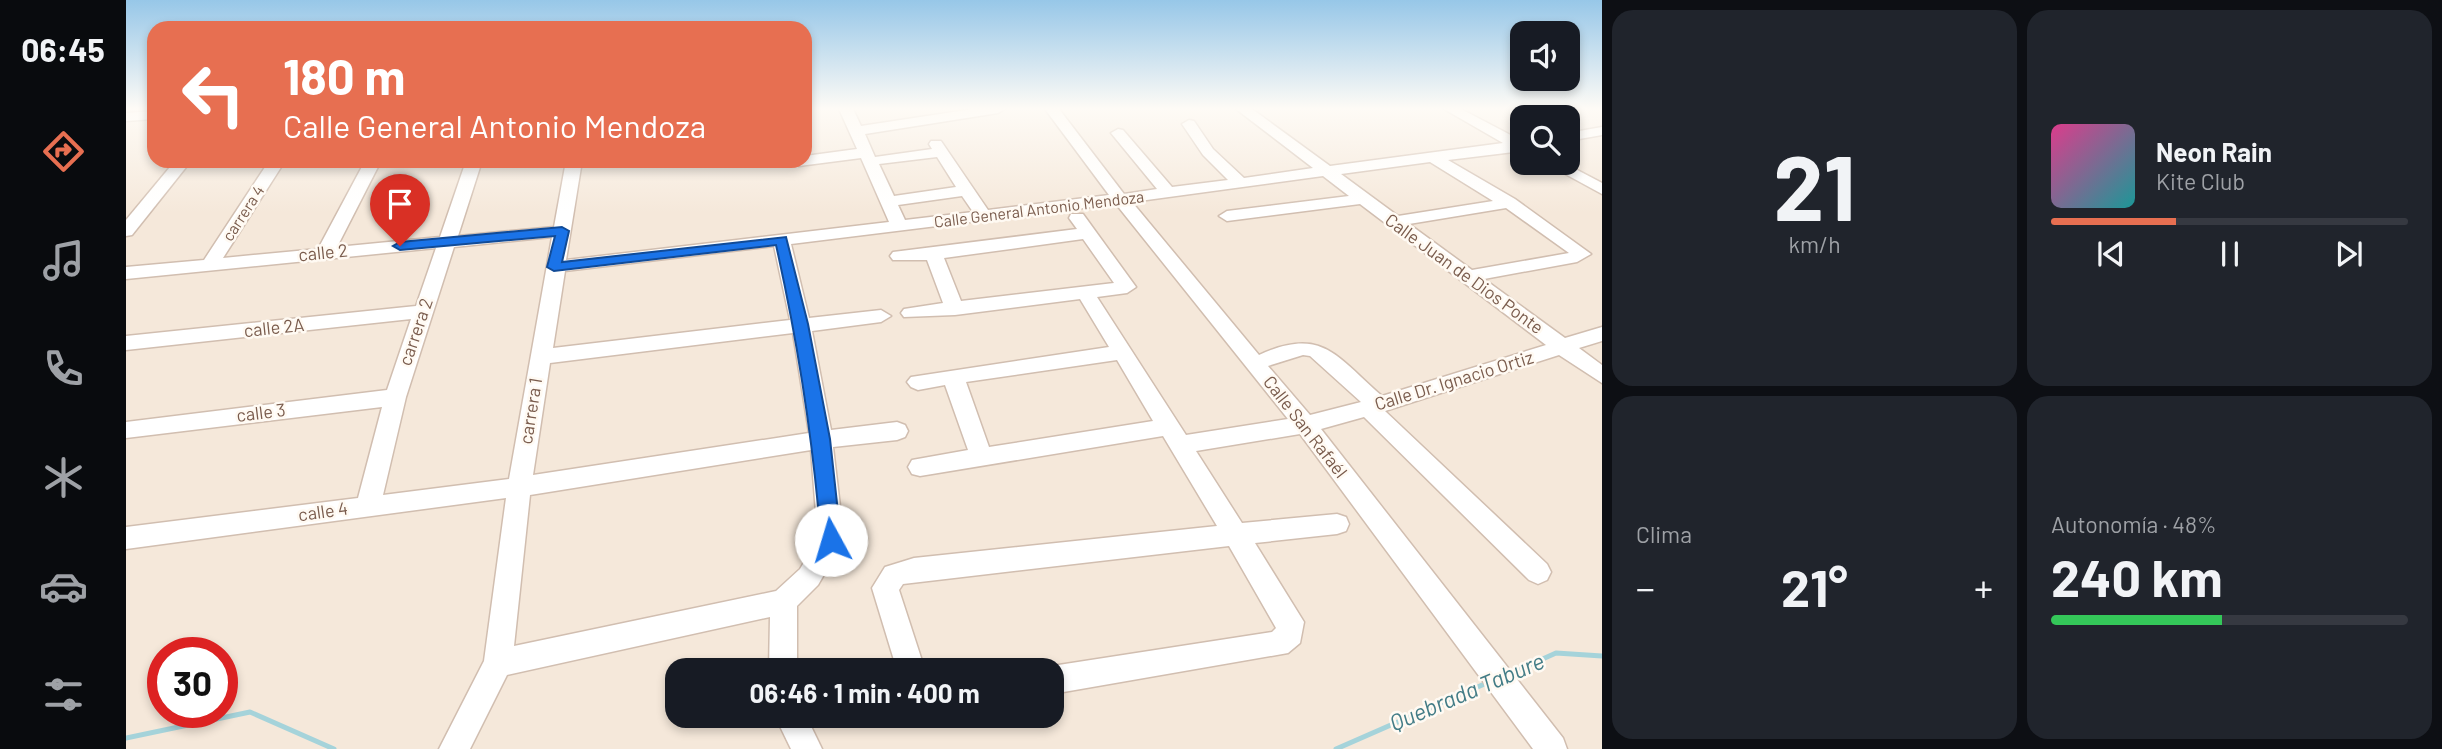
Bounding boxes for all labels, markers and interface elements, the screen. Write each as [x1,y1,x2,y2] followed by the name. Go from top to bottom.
[1510,21,1580,175] map controls
[1510,21,1580,91] button: sound
[21,30,105,68] text: 06:45
[283,46,406,105] text: 180 m
[168,49,259,140] icon: left
[1510,105,1580,175] button: search
[283,106,706,144] text: Calle General Antonio Mendoza
[39,127,88,176] icon: directions
[1773,130,1856,239] text: 21
[2156,136,2272,167] text: Neon Rain
[2156,167,2245,195] text: Kite Club
[370,174,430,246] pin
[218,181,268,244] street label: carrera 4
[381,185,419,223] icon: arrive
[933,186,1145,231] street label: Calle General Antonio Mendoza
[1381,208,1548,338] street label: Calle Juan de Dios Ponte
[1788,230,1841,258] text: km/h
[2092,235,2130,273] icon: previous
[2211,235,2249,273] icon: pause
[2330,235,2368,273] icon: next
[39,236,88,285] icon: music
[297,238,349,266] street label: calle 2
[393,295,437,368] street label: carrera 2
[243,313,305,341] street label: calle 2A
[39,344,88,393] icon: phone
[1372,345,1536,415] street label: Calle Dr. Ignacio Ortiz
[1259,371,1353,482] street label: Calle San Rafaél
[514,376,546,446] street label: carrera 1
[235,398,287,426] street label: calle 3
[39,453,88,502] icon: climate
[297,497,349,525] street label: calle 4
[794,503,868,577] position arrow
[2051,510,2216,538] text: Autonomía · 48%
[1636,520,1692,548] text: Clima
[2051,545,2223,607] text: 240 km
[1781,555,1848,617] text: 21°
[39,562,88,611] icon: car
[1636,564,1655,610] text: −
[1974,564,1993,610] text: +
[147,637,238,728] speed limit sign: 30
[1385,646,1548,736] water label: Quebrada Tabure
[39,670,88,719] icon: filters
[749,677,980,708] text: 06:46 · 1 min · 400 m

